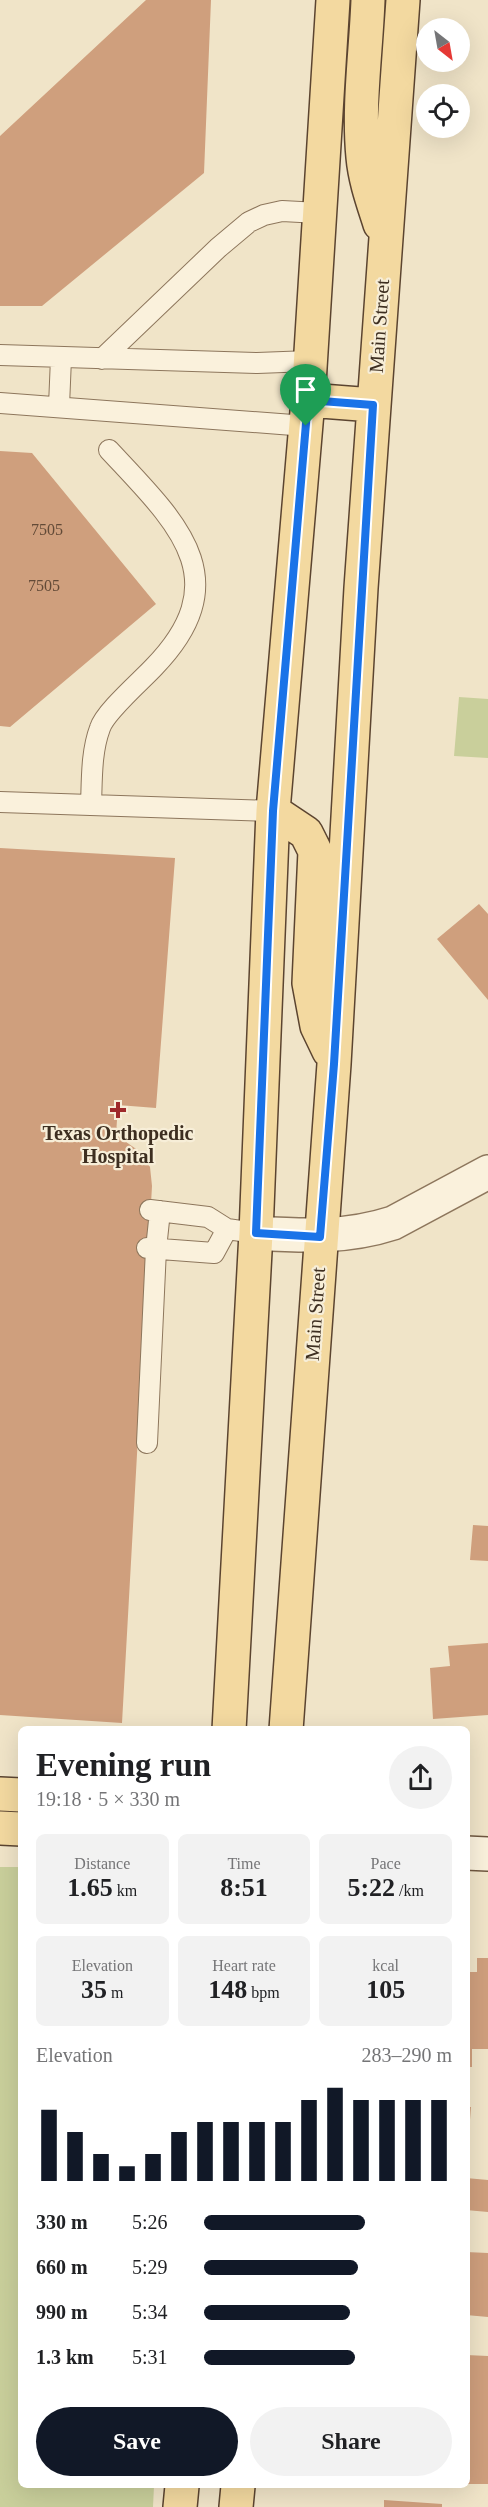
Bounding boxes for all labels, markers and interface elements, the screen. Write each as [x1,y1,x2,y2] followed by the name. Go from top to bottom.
[416,18,470,72] north arrow
[416,18,470,138] map controls
[416,84,470,138] button: locate
[365,278,393,374] street label: Main Street
[280,364,331,426] pin
[289,373,322,406] icon: arrive
[31,521,63,538] house number: 7505
[28,577,60,594] house number: 7505
[109,1101,127,1119] marker: Texas Orthopedic Hospital
[43,1122,194,1168] place label: Texas Orthopedic Hospital
[301,1266,329,1362] street label: Main Street
[389,1746,452,1809] button: share
[36,1747,211,1783] text: Evening run
[36,1788,180,1810] text: 19:18 · 5 × 330 m
[74,1855,130,1872] text: Distance
[227,1855,261,1872] text: Time
[371,1855,401,1872] text: Pace
[67,1873,113,1902] text: 1.65
[220,1873,268,1902] text: 8:51
[347,1873,395,1902] text: 5:22
[113,1882,137,1899] text: km
[395,1882,424,1899] text: /km
[72,1957,133,1974] text: Elevation
[212,1957,276,1974] text: Heart rate
[372,1957,399,1974] text: kcal
[81,1975,107,2004] text: 35
[208,1975,247,2004] text: 148
[366,1975,405,2004] text: 105
[107,1984,124,2001] text: m
[247,1984,280,2001] text: bpm
[36,2044,113,2066] text: Elevation
[361,2044,452,2066] text: 283–290 m
[36,2211,88,2233] text: 330 m
[132,2211,168,2233] text: 5:26
[36,2256,88,2278] text: 660 m
[132,2256,168,2278] text: 5:29
[36,2301,88,2323] text: 990 m
[132,2301,168,2323] text: 5:34
[36,2346,94,2368] text: 1.3 km
[132,2346,168,2368] text: 5:31
[36,2407,238,2476] button: Save
[250,2407,452,2476] button: Share

